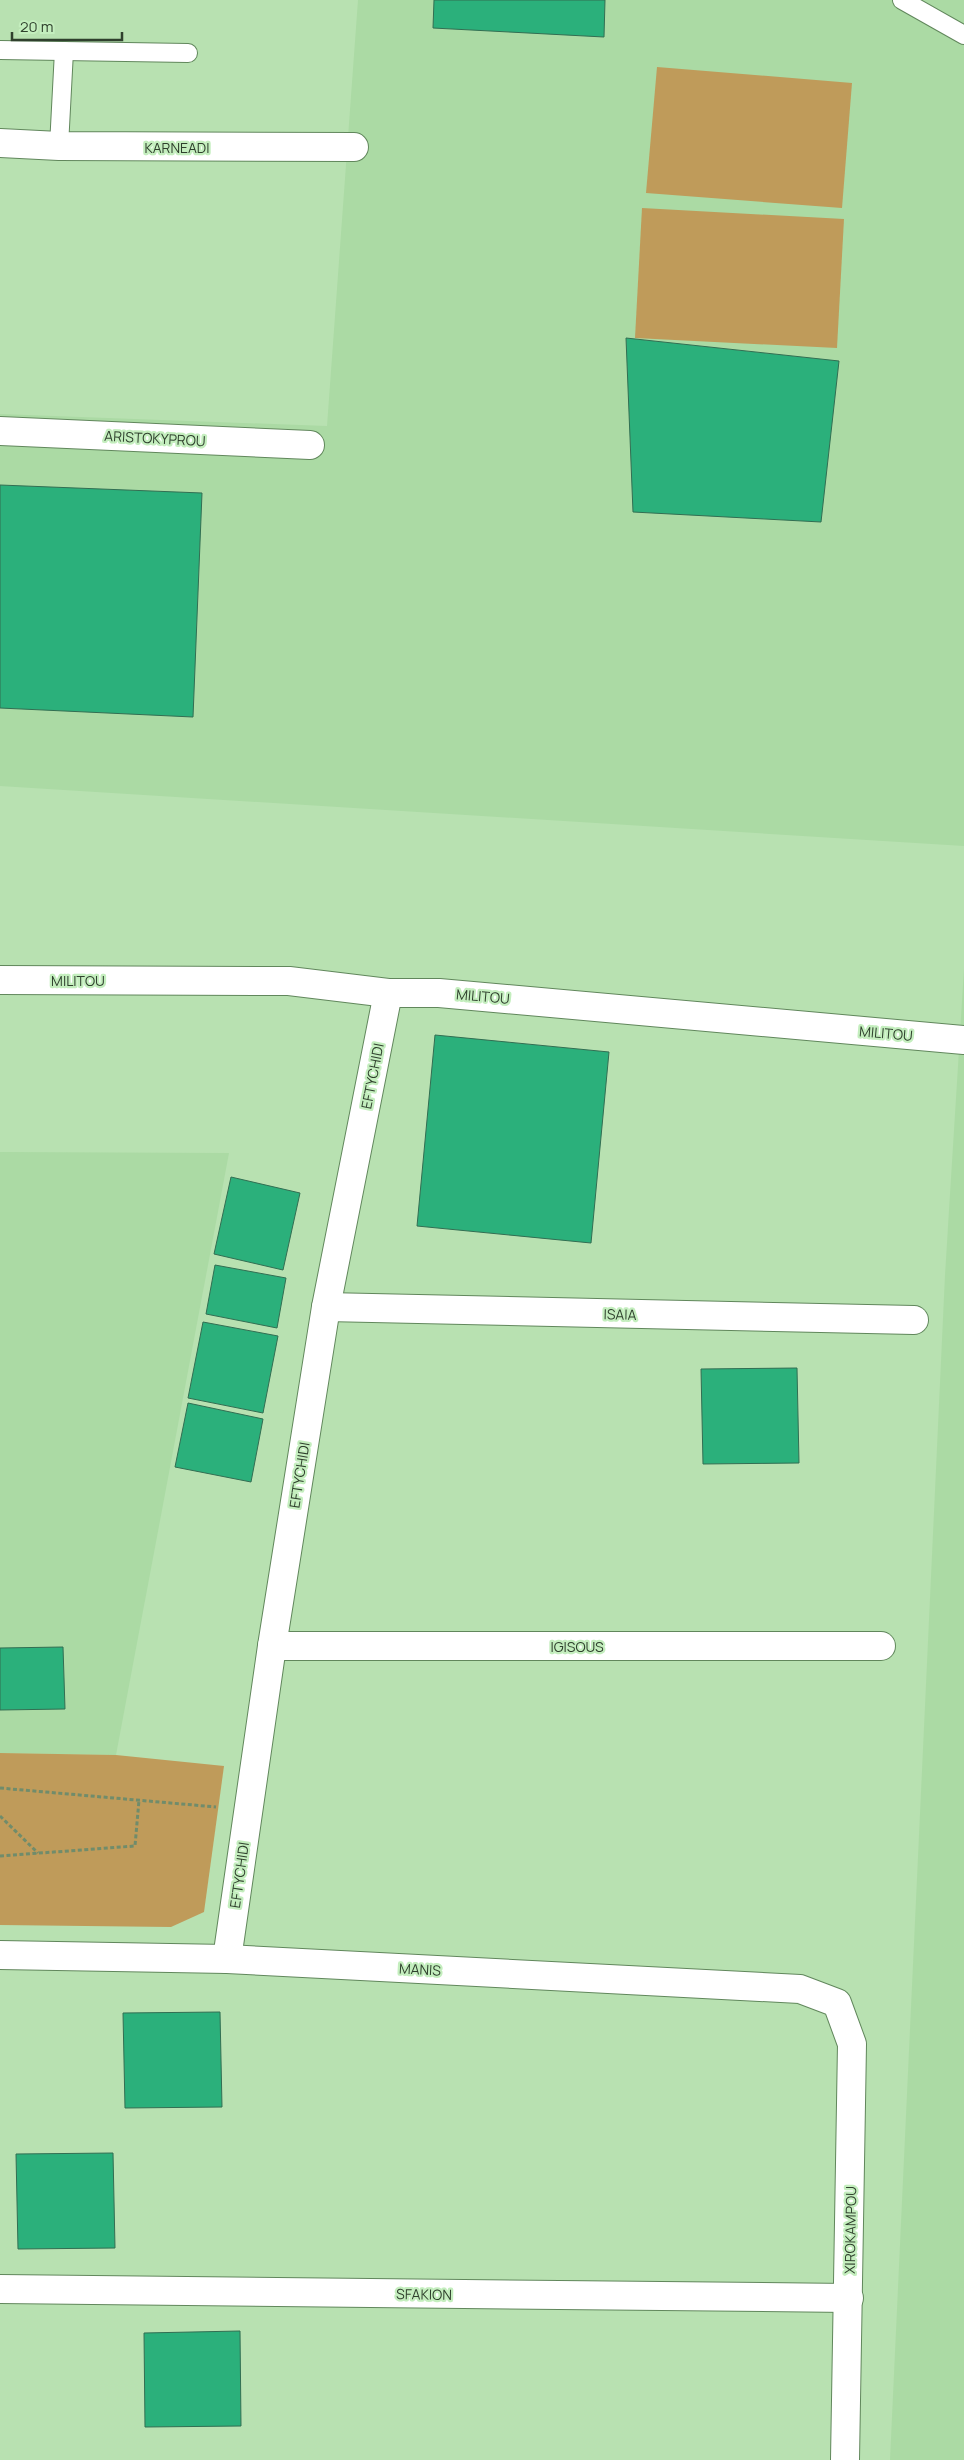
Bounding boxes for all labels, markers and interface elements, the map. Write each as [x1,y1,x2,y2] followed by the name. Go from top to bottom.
[12,10,122,42] scale bar
[20,16,53,37] text: 20 m
[144,138,210,157] street label: KARNEADI
[104,426,206,450] street label: ARISTOKYPROU
[51,971,105,990] street label: MILITOU
[455,984,511,1008] street label: MILITOU
[858,1021,914,1045] street label: MILITOU
[356,1042,388,1110] street label: EFTYCHIDI
[603,1304,637,1324] street label: ISAIA
[284,1441,314,1509] street label: EFTYCHIDI
[550,1637,604,1656] street label: IGISOUS
[225,1841,253,1909] street label: EFTYCHIDI
[398,1958,442,1980] street label: MANIS
[840,2186,860,2274] street label: XIROKAMPOU
[396,2284,452,2304] street label: SFAKION

